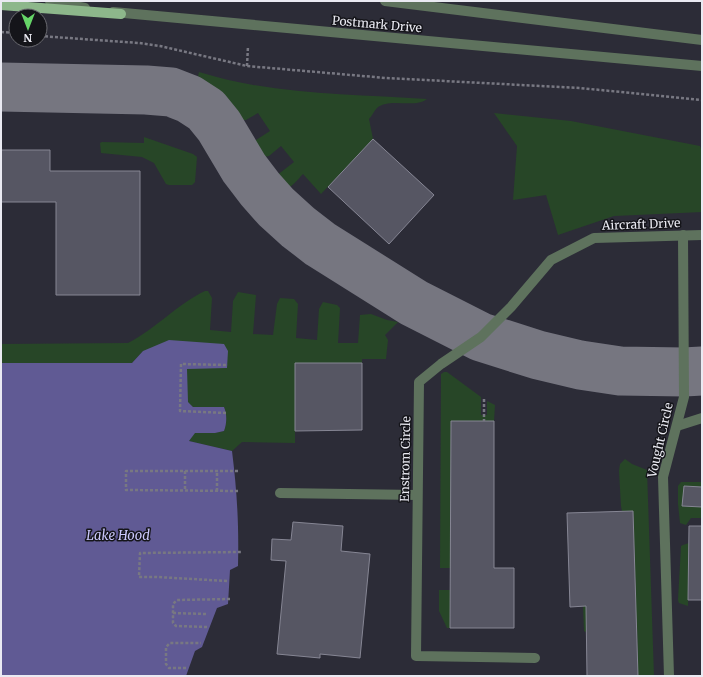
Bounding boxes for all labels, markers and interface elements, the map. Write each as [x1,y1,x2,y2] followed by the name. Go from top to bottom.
[8,8,48,48] north arrow
[331,13,423,35] street label: Postmark Drive
[23,31,32,45] text: N
[600,215,681,233] street label: Aircraft Drive
[644,401,676,480] street label: Vought Circle
[397,416,413,502] street label: Enstrom Circle
[86,527,150,544] water label: Lake Hood

